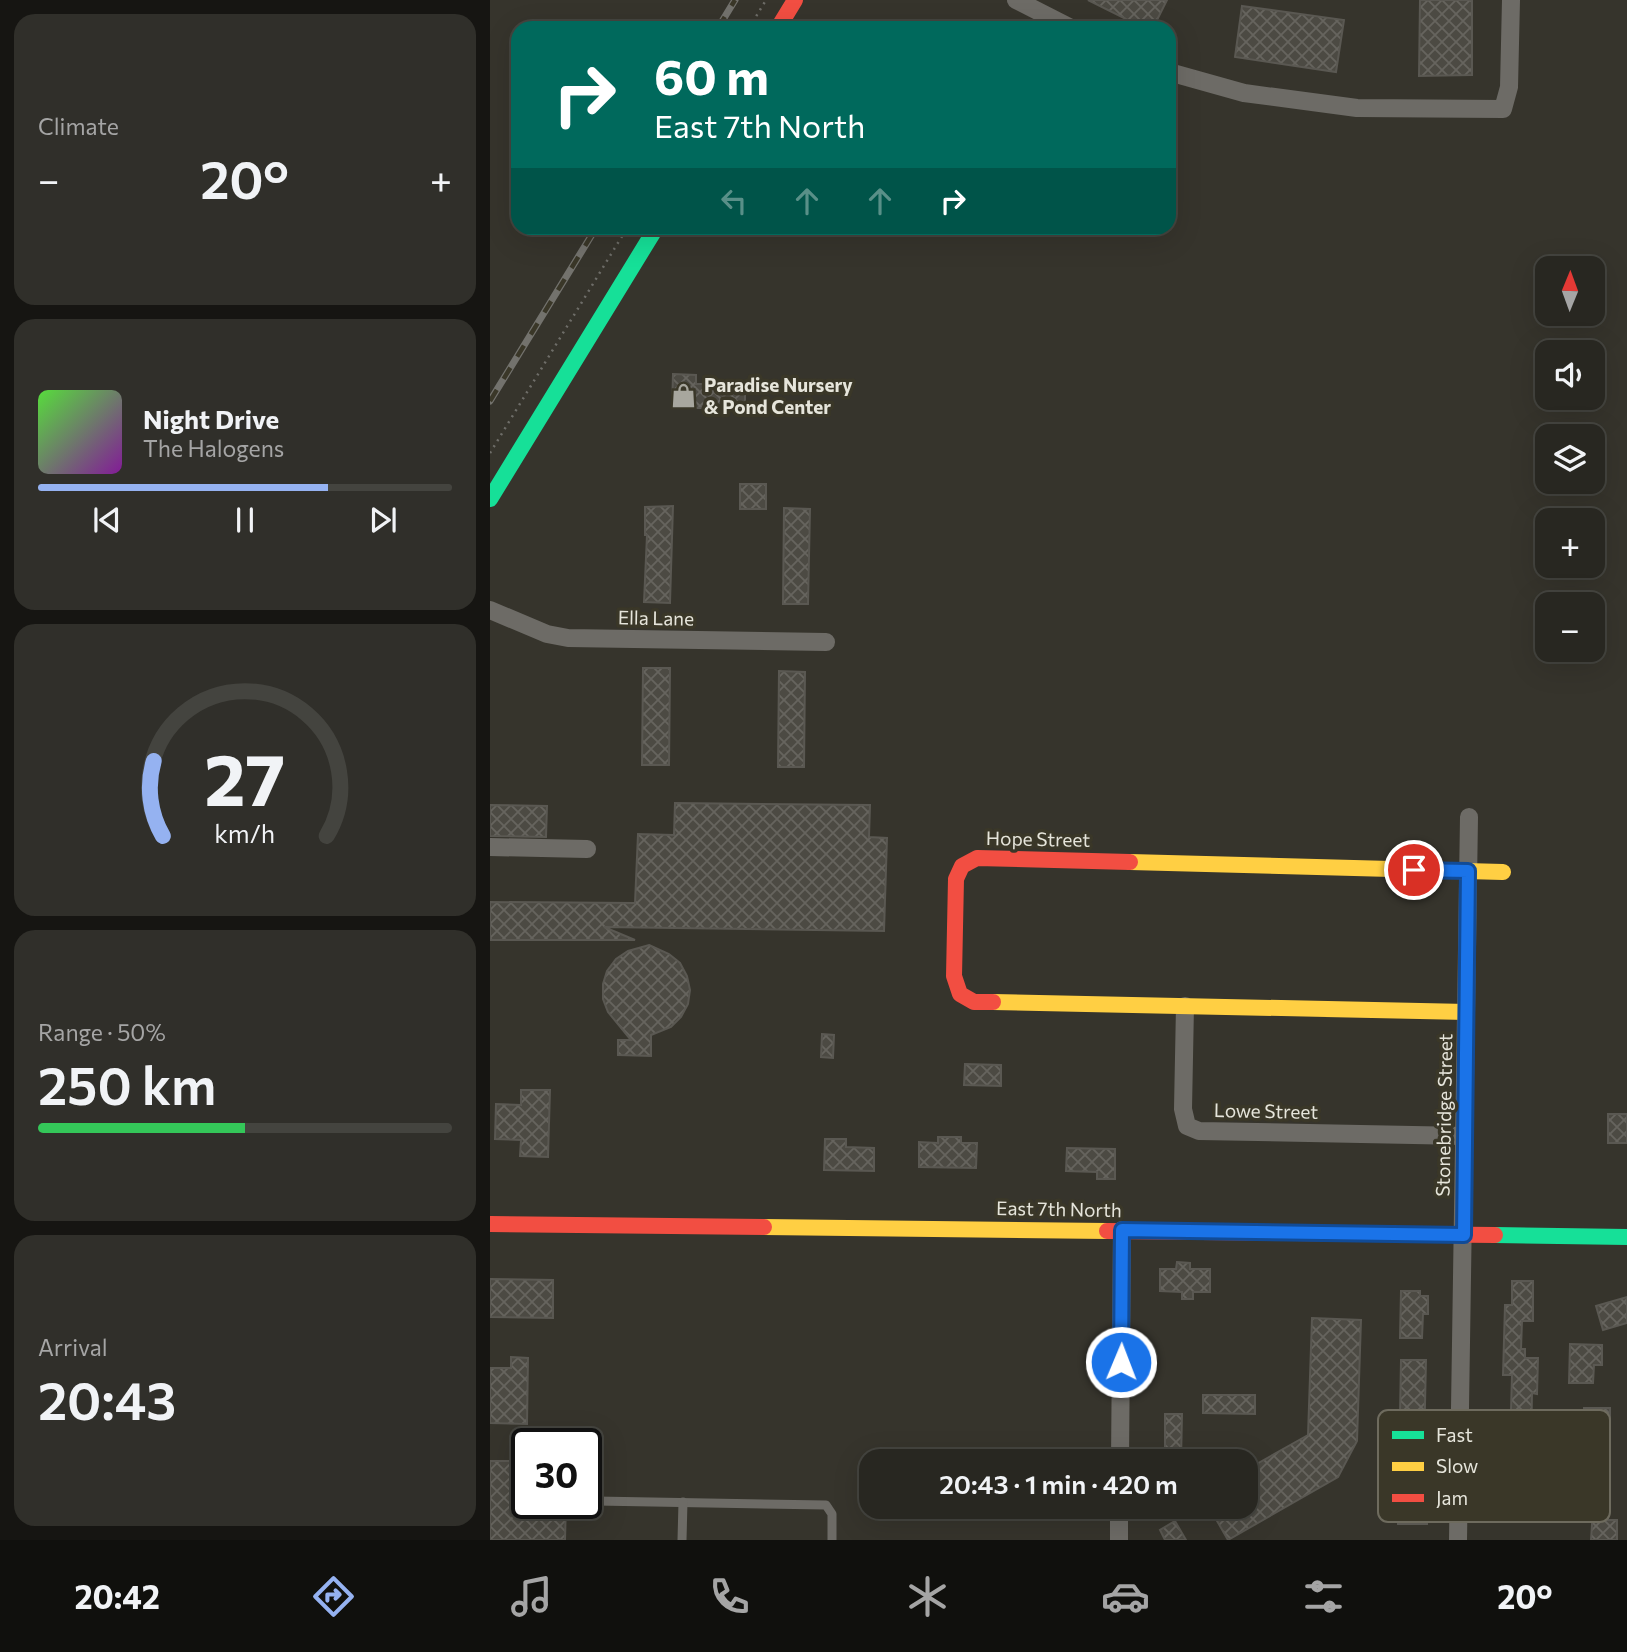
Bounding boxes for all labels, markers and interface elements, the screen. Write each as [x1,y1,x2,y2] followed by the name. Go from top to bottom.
[654,45,769,105] text: 60 m
[539,49,630,140] icon: right
[654,105,865,145] text: East 7th North
[38,112,119,140] text: Climate
[200,146,289,210] text: 20°
[38,155,60,202] text: −
[430,155,452,202] text: +
[715,182,753,220] icon: left
[788,182,826,220] icon: ahead
[861,182,899,220] icon: ahead
[934,182,972,220] icon: right
[1535,256,1605,326] north arrow
[1535,256,1605,662] map controls
[1535,340,1605,410] button: sound
[704,373,853,418] place label: Paradise Nursery & Pond Center
[670,382,698,410] shop icon: Paradise Nursery & Pond Center
[143,403,279,434] text: Night Drive
[1535,424,1605,494] button: layers
[143,434,284,462] text: The Halogens
[88,501,126,539] icon: previous
[226,501,264,539] icon: pause
[364,501,402,539] icon: next
[1535,508,1605,578] button: +
[1535,592,1605,662] button: −
[618,605,694,630] street label: Ella Lane
[205,732,285,821] text: 27
[215,818,275,848] text: km/h
[986,826,1091,851] street label: Hope Street
[1384,840,1444,900] pin
[1395,851,1433,889] icon: arrive
[38,1018,166,1046] text: Range · 50%
[1431,1033,1456,1197] street label: Stonebridge Street
[38,1052,216,1116] text: 250 km
[1214,1098,1318,1123] street label: Lowe Street
[996,1196,1122,1221] street label: East 7th North
[1084,1325,1158,1399] position arrow
[38,1333,108,1361] text: Arrival
[38,1367,176,1431] text: 20:43
[1378,1410,1610,1522] legend
[1436,1423,1473,1446] text: Fast
[511,1428,602,1519] speed limit sign: 30
[1436,1454,1478,1477] text: Slow
[939,1468,1178,1499] text: 20:43 · 1 min · 420 m
[1436,1486,1468,1509] text: Jam
[309,1572,358,1621] icon: directions
[507,1572,556,1621] icon: music
[705,1572,754,1621] icon: phone
[903,1572,952,1621] icon: climate
[1101,1572,1150,1621] icon: car
[1299,1572,1348,1621] icon: filters
[75,1576,160,1616] text: 20:42
[1497,1576,1552,1616] text: 20°

